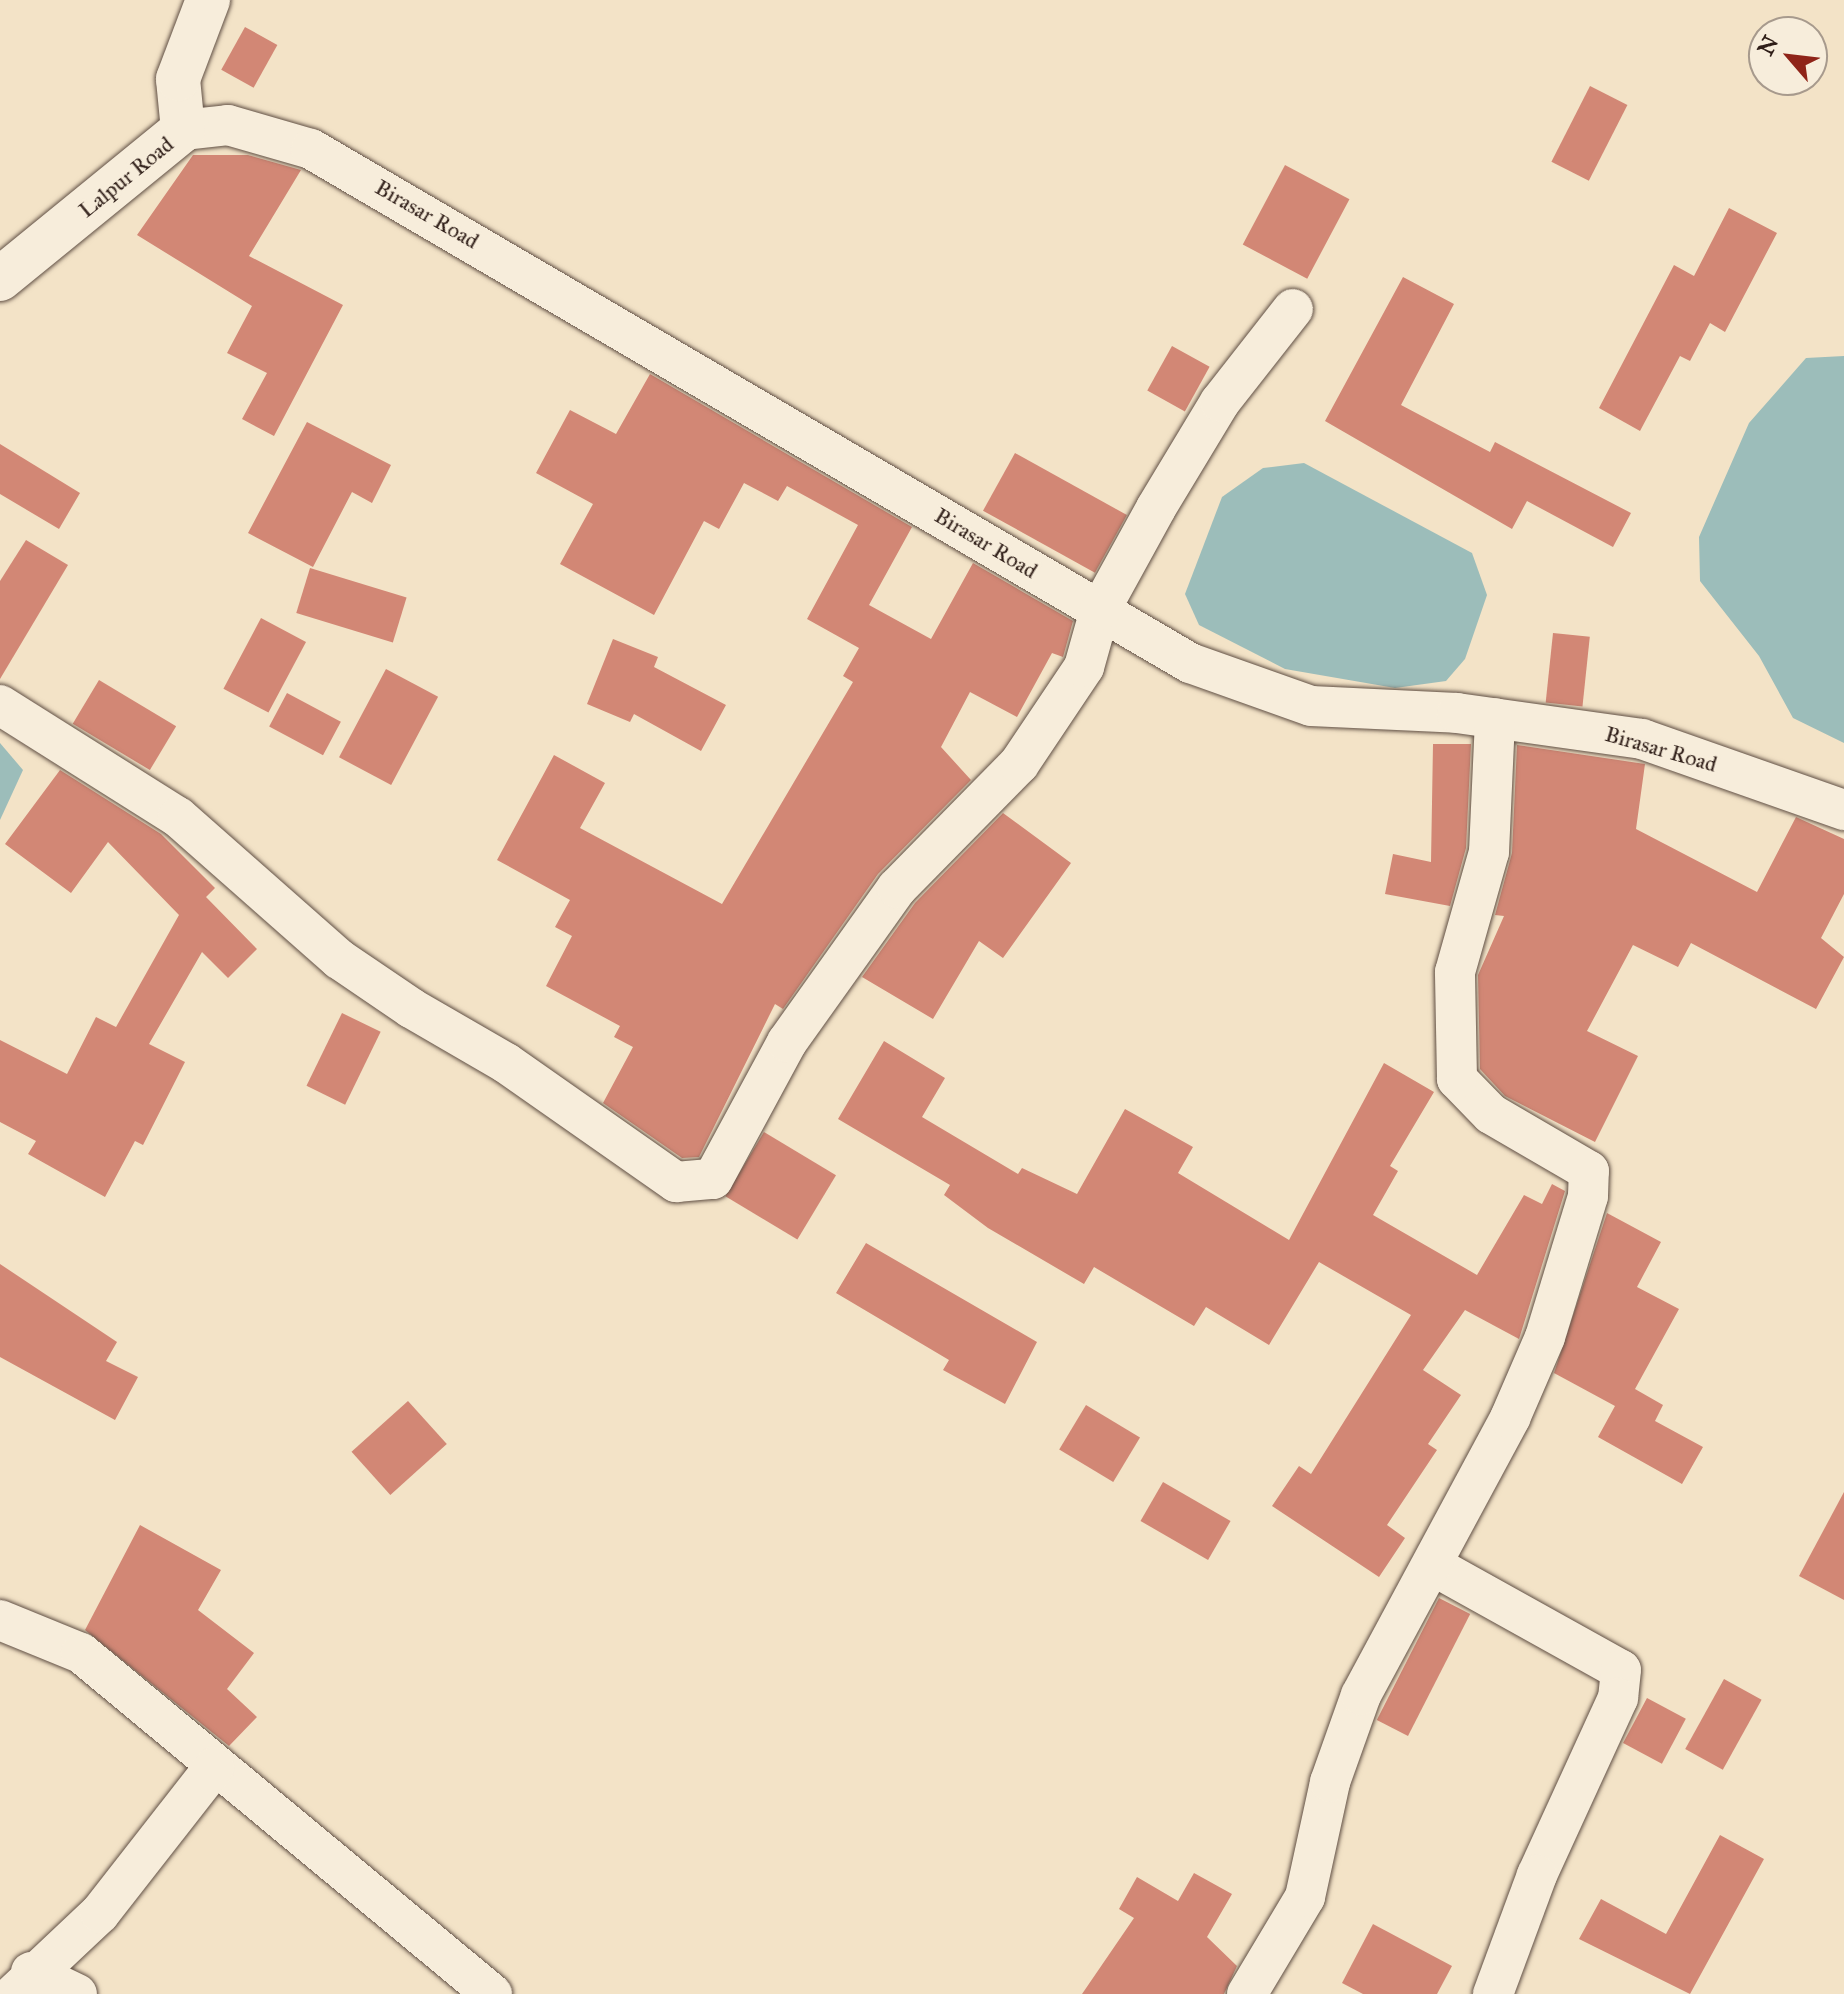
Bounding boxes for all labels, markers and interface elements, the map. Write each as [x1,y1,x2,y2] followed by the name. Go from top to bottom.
[1748,16,1828,96] north arrow
[1752,31,1784,60] text: N
[73,131,179,223] street label: Lalpur Road
[371,174,483,254] street label: Birasar Road
[930,502,1042,584] street label: Birasar Road
[1602,720,1720,778] street label: Birasar Road

